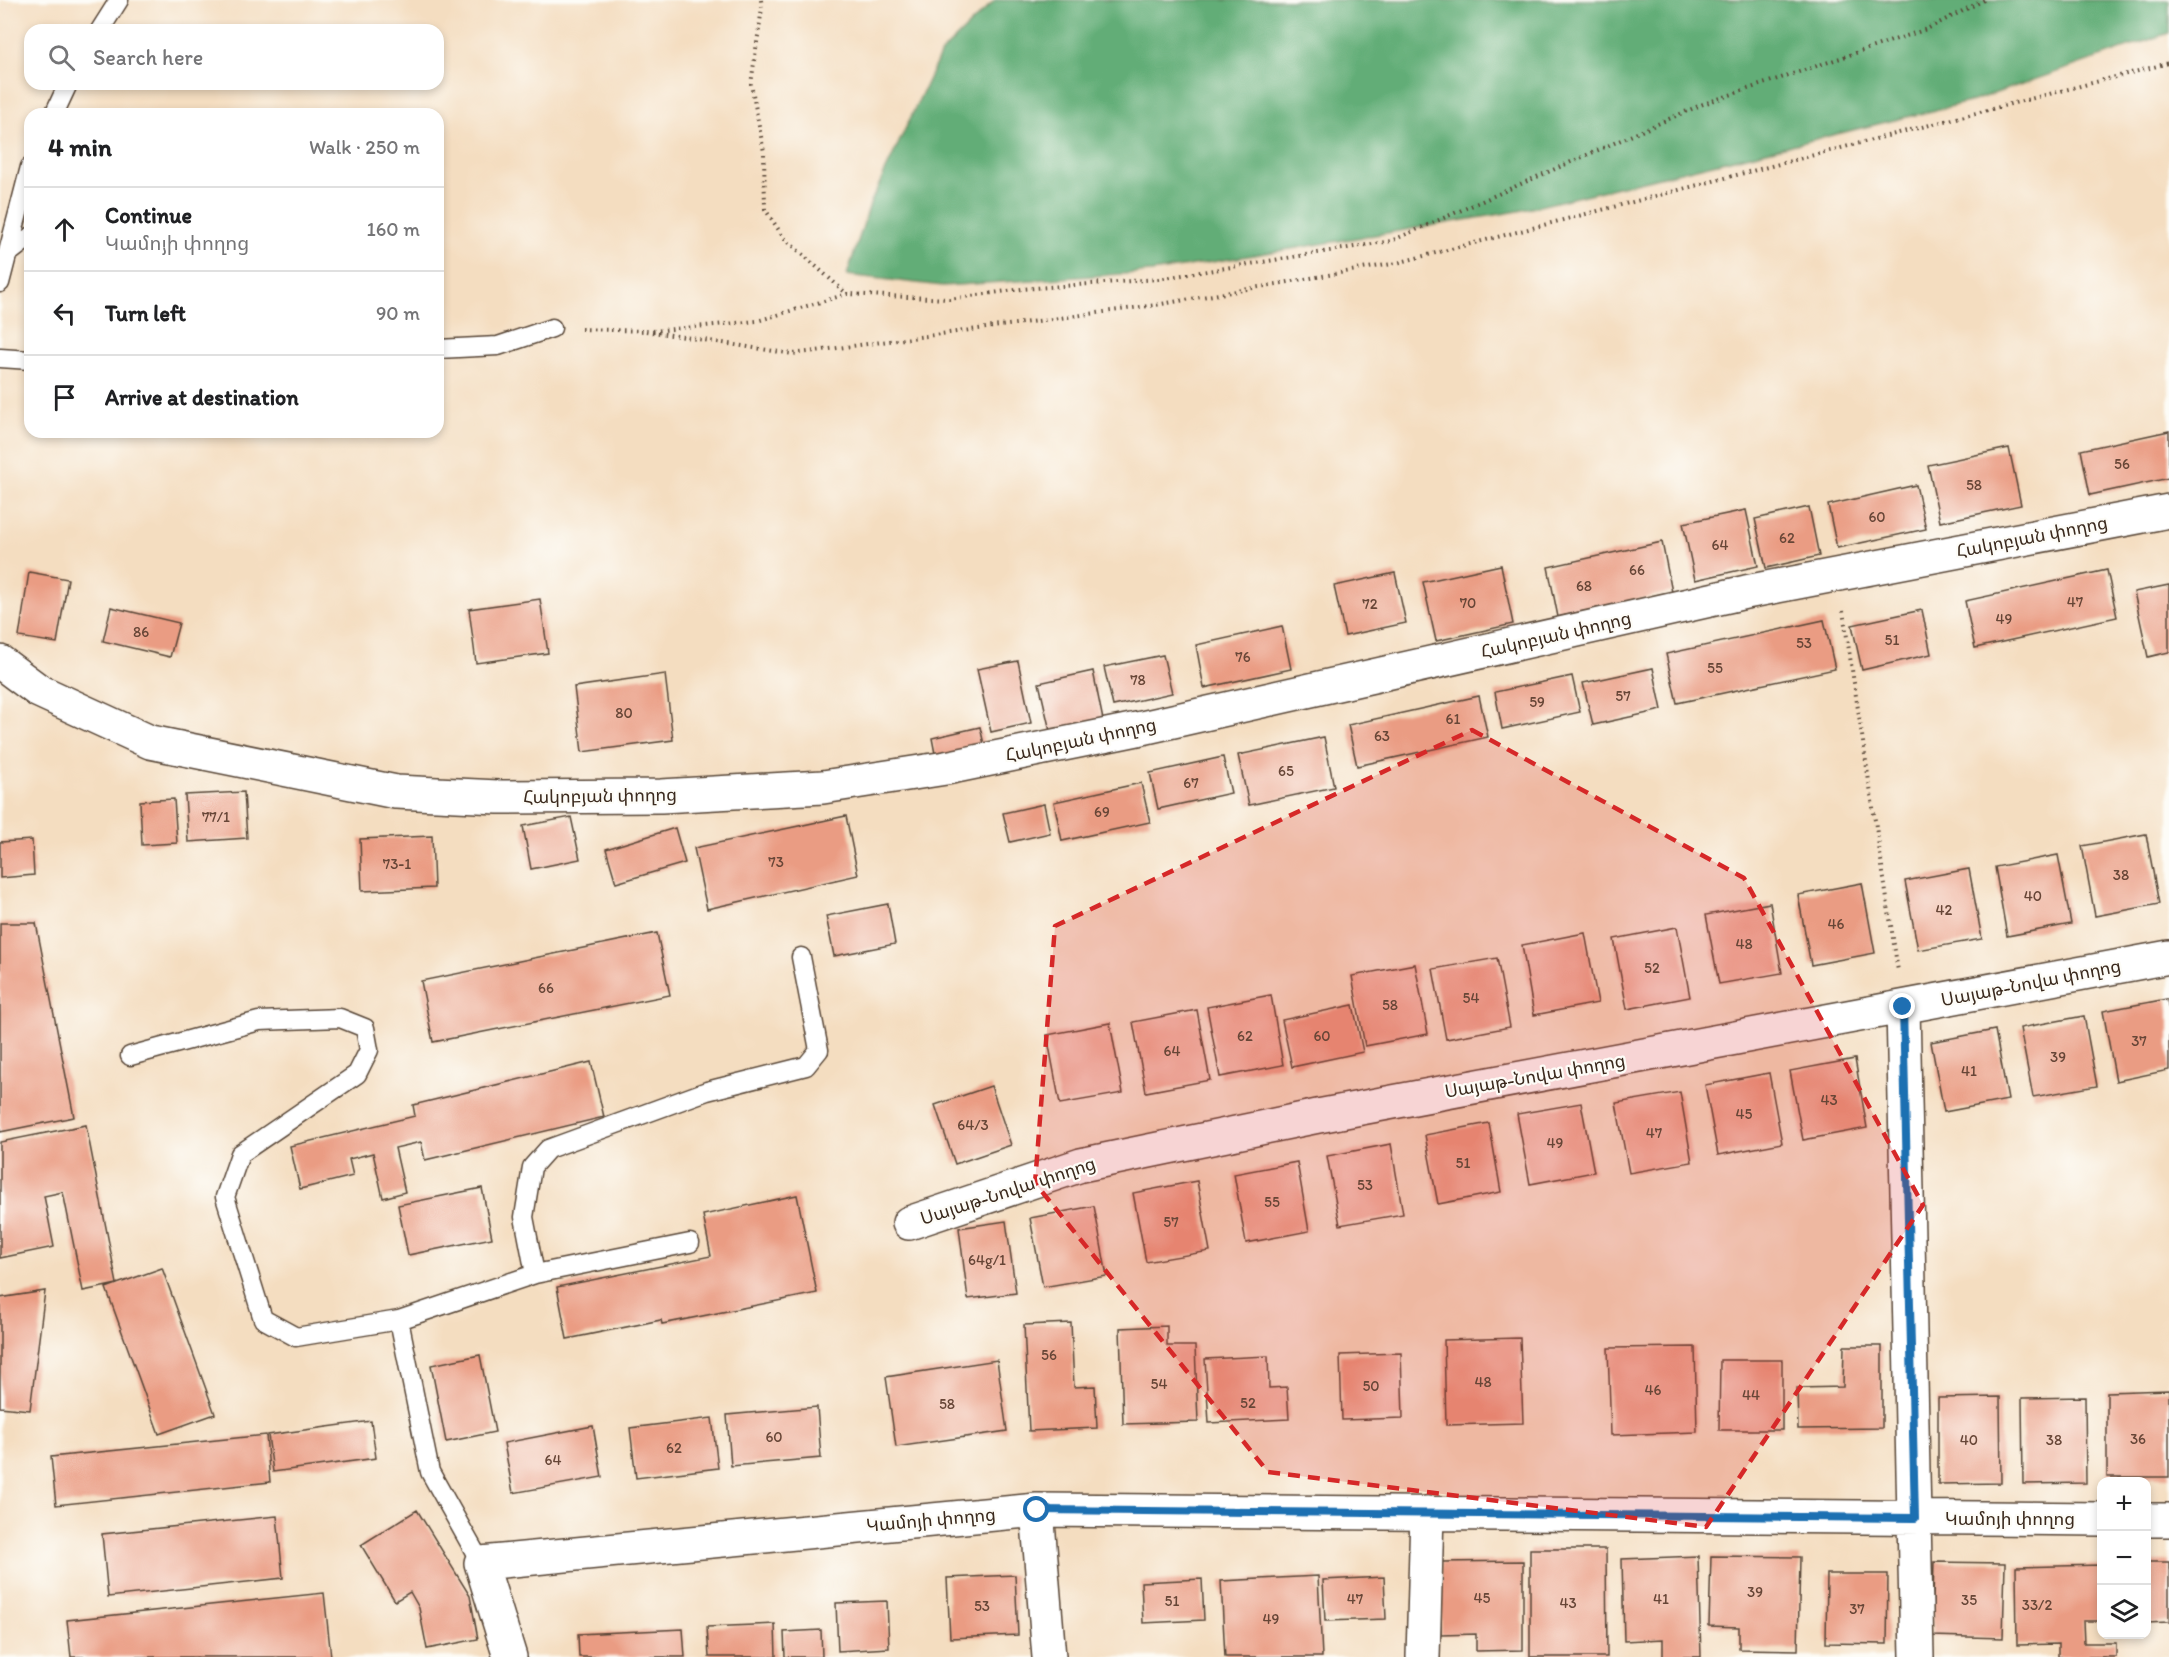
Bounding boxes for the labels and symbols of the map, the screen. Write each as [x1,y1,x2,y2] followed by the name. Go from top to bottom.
[2114,455,2130,473] house number: 56
[1966,476,1982,494] house number: 58
[1868,508,1886,526] house number: 60
[1954,512,2110,562] street label: Հակոբյան փողոց
[1779,529,1795,547] house number: 62
[1712,536,1728,554] house number: 64
[1629,561,1645,579] house number: 66
[1576,577,1592,595] house number: 68
[2067,593,2084,611] house number: 47
[1460,594,1476,612] house number: 70
[1362,595,1378,613] house number: 72
[1479,607,1633,663] street label: Հակոբյան փողոց
[1996,610,2013,628] house number: 49
[133,623,149,641] house number: 86
[1885,631,1899,649] house number: 51
[1796,634,1812,652] house number: 53
[1235,648,1251,666] house number: 76
[1707,659,1723,677] house number: 55
[1130,671,1146,689] house number: 78
[1615,687,1631,705] house number: 57
[1529,693,1545,711] house number: 59
[615,704,633,722] house number: 80
[1446,710,1460,728] house number: 61
[1004,713,1158,767] street label: Հակոբյան փողոց
[1374,727,1390,745] house number: 63
[1278,762,1294,780] house number: 65
[1183,774,1199,792] house number: 67
[523,784,677,808] street label: Հակոբյան փողոց
[1094,803,1110,821] house number: 69
[202,808,230,826] house number: 77/1
[768,853,784,871] house number: 73
[383,855,411,873] house number: 73-1
[2113,866,2129,884] house number: 38
[2024,887,2042,905] house number: 40
[1936,901,1953,919] house number: 42
[1828,915,1845,933] house number: 46
[1735,935,1753,953] house number: 48
[1939,955,2123,1011] street label: Սայաթ-Նովա փողոց
[1644,959,1660,977] house number: 52
[538,979,554,997] house number: 66
[1463,989,1479,1007] house number: 54
[1889,993,1915,1019] route end
[1382,996,1398,1014] house number: 58
[1237,1027,1253,1045] house number: 62
[1313,1027,1331,1045] house number: 60
[2131,1032,2147,1050] house number: 37
[1164,1042,1180,1060] house number: 64
[2050,1048,2066,1066] house number: 39
[1443,1049,1627,1103] street label: Սայաթ-Նովա փողոց
[1961,1062,1977,1080] house number: 41
[1820,1091,1838,1109] house number: 43
[1736,1105,1753,1123] house number: 45
[957,1116,989,1134] house number: 64/3
[1646,1124,1663,1142] house number: 47
[1547,1134,1564,1152] house number: 49
[918,1152,1098,1230] street label: Սայաթ-Նովա փողոց
[1456,1154,1470,1172] house number: 51
[1357,1176,1373,1194] house number: 53
[1264,1193,1280,1211] house number: 55
[1163,1213,1179,1231] house number: 57
[968,1251,1006,1269] house number: 64g/1
[1041,1346,1057,1364] house number: 56
[1474,1373,1492,1391] house number: 48
[1151,1375,1167,1393] house number: 54
[1362,1377,1380,1395] house number: 50
[1645,1381,1662,1399] house number: 46
[1742,1386,1760,1404] house number: 44
[1240,1394,1256,1412] house number: 52
[939,1395,955,1413] house number: 58
[765,1428,783,1446] house number: 60
[2130,1430,2146,1448] house number: 36
[1960,1431,1978,1449] house number: 40
[2046,1431,2062,1449] house number: 38
[666,1439,682,1457] house number: 62
[545,1451,561,1469] house number: 64
[1023,1496,1049,1522] route start
[865,1503,997,1537] street label: Կամոյի փողոց
[1945,1508,2075,1530] street label: Կամոյի փողոց
[1747,1583,1763,1601] house number: 39
[1474,1589,1491,1607] house number: 45
[1347,1590,1364,1608] house number: 47
[1653,1590,1669,1608] house number: 41
[1961,1591,1977,1609] house number: 35
[1165,1592,1179,1610] house number: 51
[1559,1594,1577,1612] house number: 43
[2022,1596,2052,1614] house number: 33/2
[974,1597,990,1615] house number: 53
[1849,1600,1865,1618] house number: 37
[1263,1610,1280,1628] house number: 49

